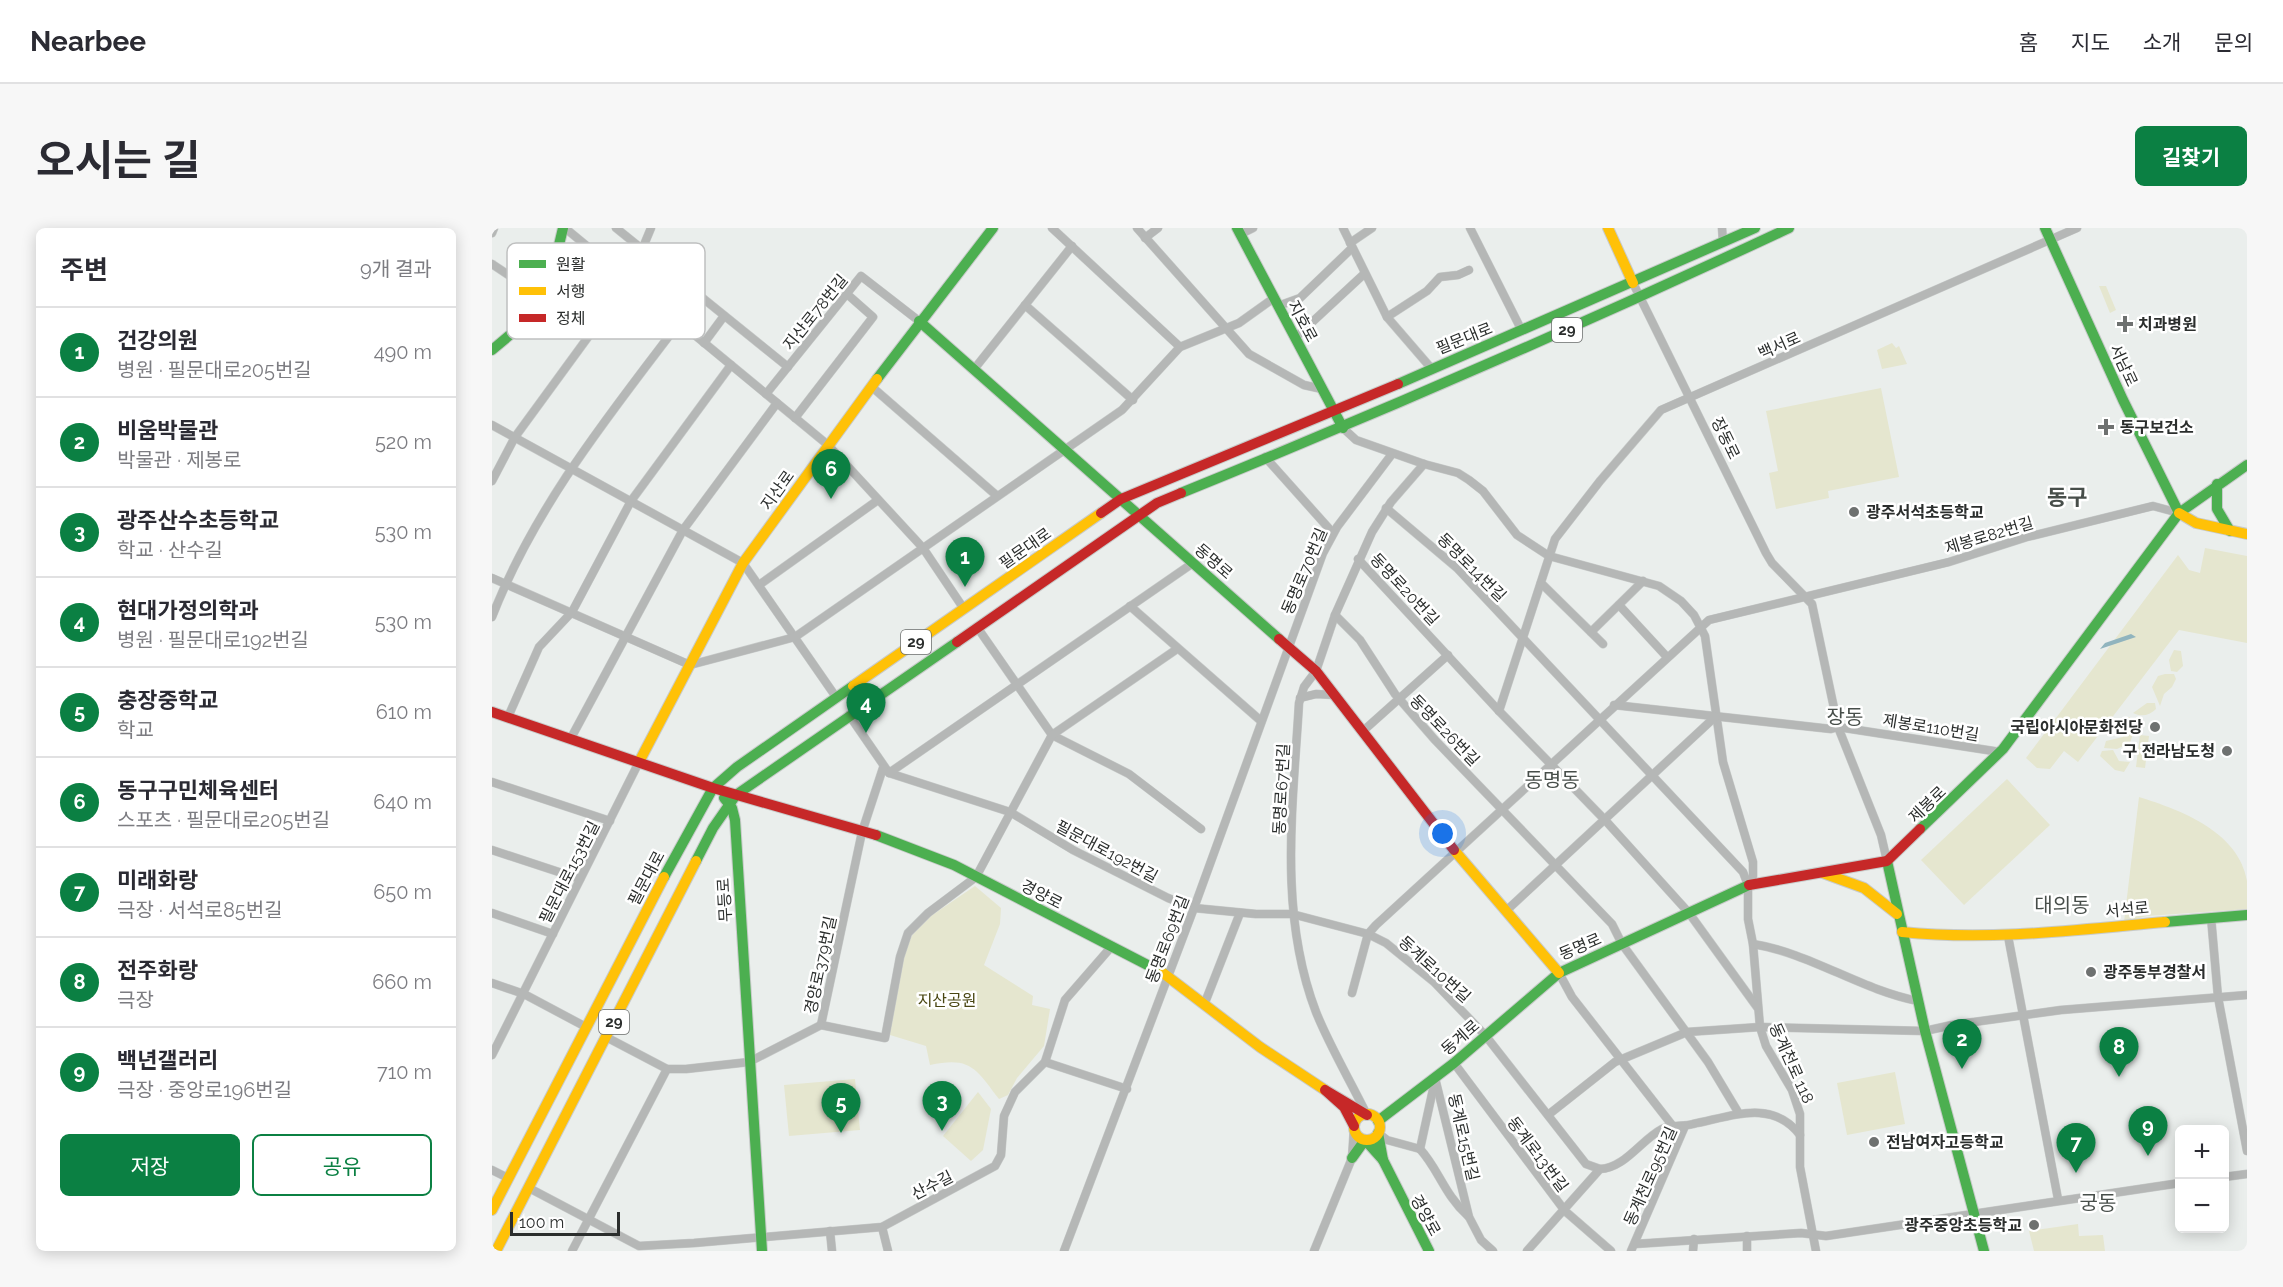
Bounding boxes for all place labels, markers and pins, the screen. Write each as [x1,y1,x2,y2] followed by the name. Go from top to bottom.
[2116,315,2134,333] marker: 치과병원
[2138,315,2197,334] place label: 치과병원
[2097,418,2115,436] marker: 동구보건소
[2120,418,2194,437] place label: 동구보건소
[812,450,850,499] pin: 6
[1866,503,1984,522] place label: 광주서석초등학교
[1847,505,1861,519] marker: 광주서석초등학교
[946,538,984,587] pin: 1
[846,684,886,733] pin: 4
[2011,718,2143,737] place label: 국립아시아문화전당
[2148,720,2162,734] marker: 국립아시아문화전당
[2123,742,2215,761] place label: 구 전라남도청
[2220,744,2234,758] marker: 구 전라남도청
[2103,963,2206,982] place label: 광주동부경찰서
[2084,965,2098,979] marker: 광주동부경찰서
[1942,1020,1982,1069] pin: 2
[2100,1028,2138,1077] pin: 8
[922,1082,962,1131] pin: 3
[822,1084,860,1133] pin: 5
[2128,1106,2168,1156] pin: 9
[2056,1124,2096,1173] pin: 7
[1886,1133,2004,1152] place label: 전남여자고등학교
[1867,1135,1881,1149] marker: 전남여자고등학교
[1904,1216,2022,1235] place label: 광주중앙초등학교
[2027,1218,2041,1232] marker: 광주중앙초등학교

